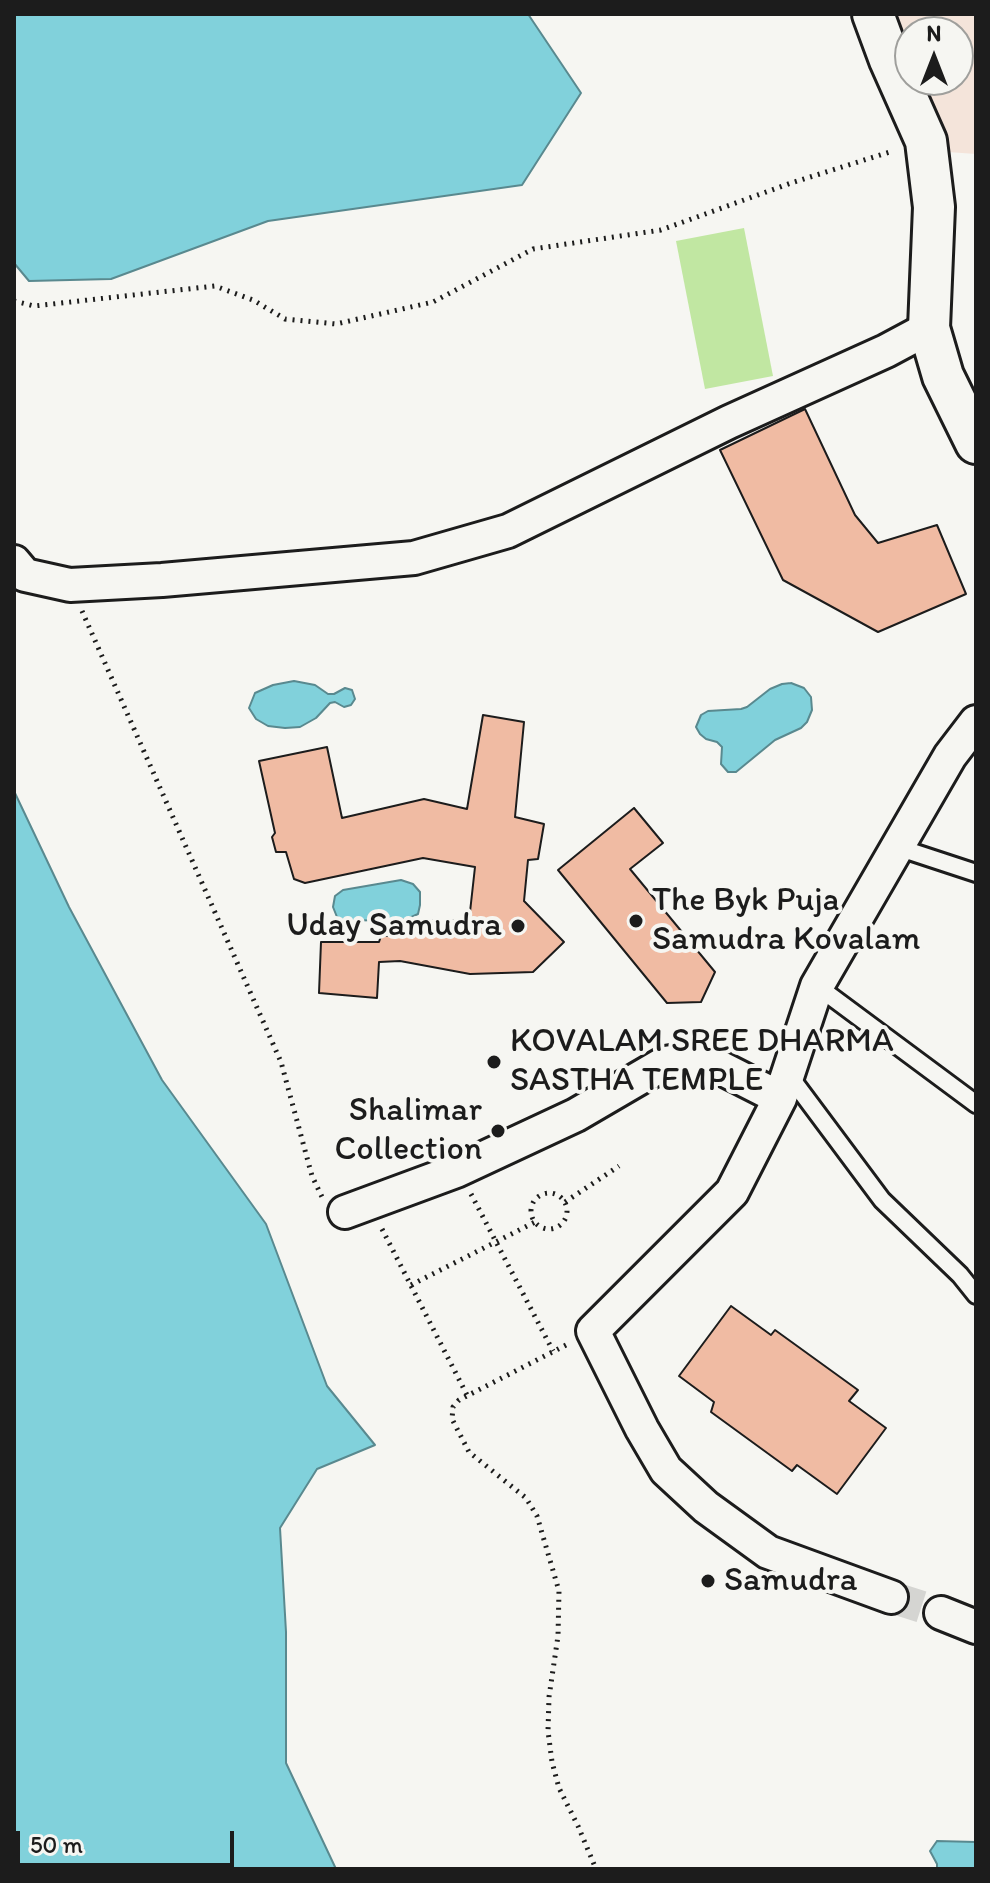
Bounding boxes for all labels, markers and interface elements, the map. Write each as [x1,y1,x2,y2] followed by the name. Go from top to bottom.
[894,16,974,96] north arrow
[927,20,941,47] text: N
[652,881,920,960] place label: The Byk Puja Samudra Kovalam
[286,906,502,946] place label: Uday Samudra
[627,912,645,930] marker: The Byk Puja Samudra Kovalam
[509,917,527,935] marker: Uday Samudra
[510,1022,894,1102] place label: KOVALAM SREE DHARMA SASTHA TEMPLE
[485,1053,503,1071] marker: KOVALAM SREE DHARMA SASTHA TEMPLE
[334,1091,482,1170] place label: Shalimar Collection
[489,1122,507,1140] marker: Shalimar Collection
[724,1561,857,1601] place label: Samudra
[699,1572,717,1590] marker: Samudra
[20,1815,238,1865] scale bar
[30,1830,83,1859] text: 50 m

